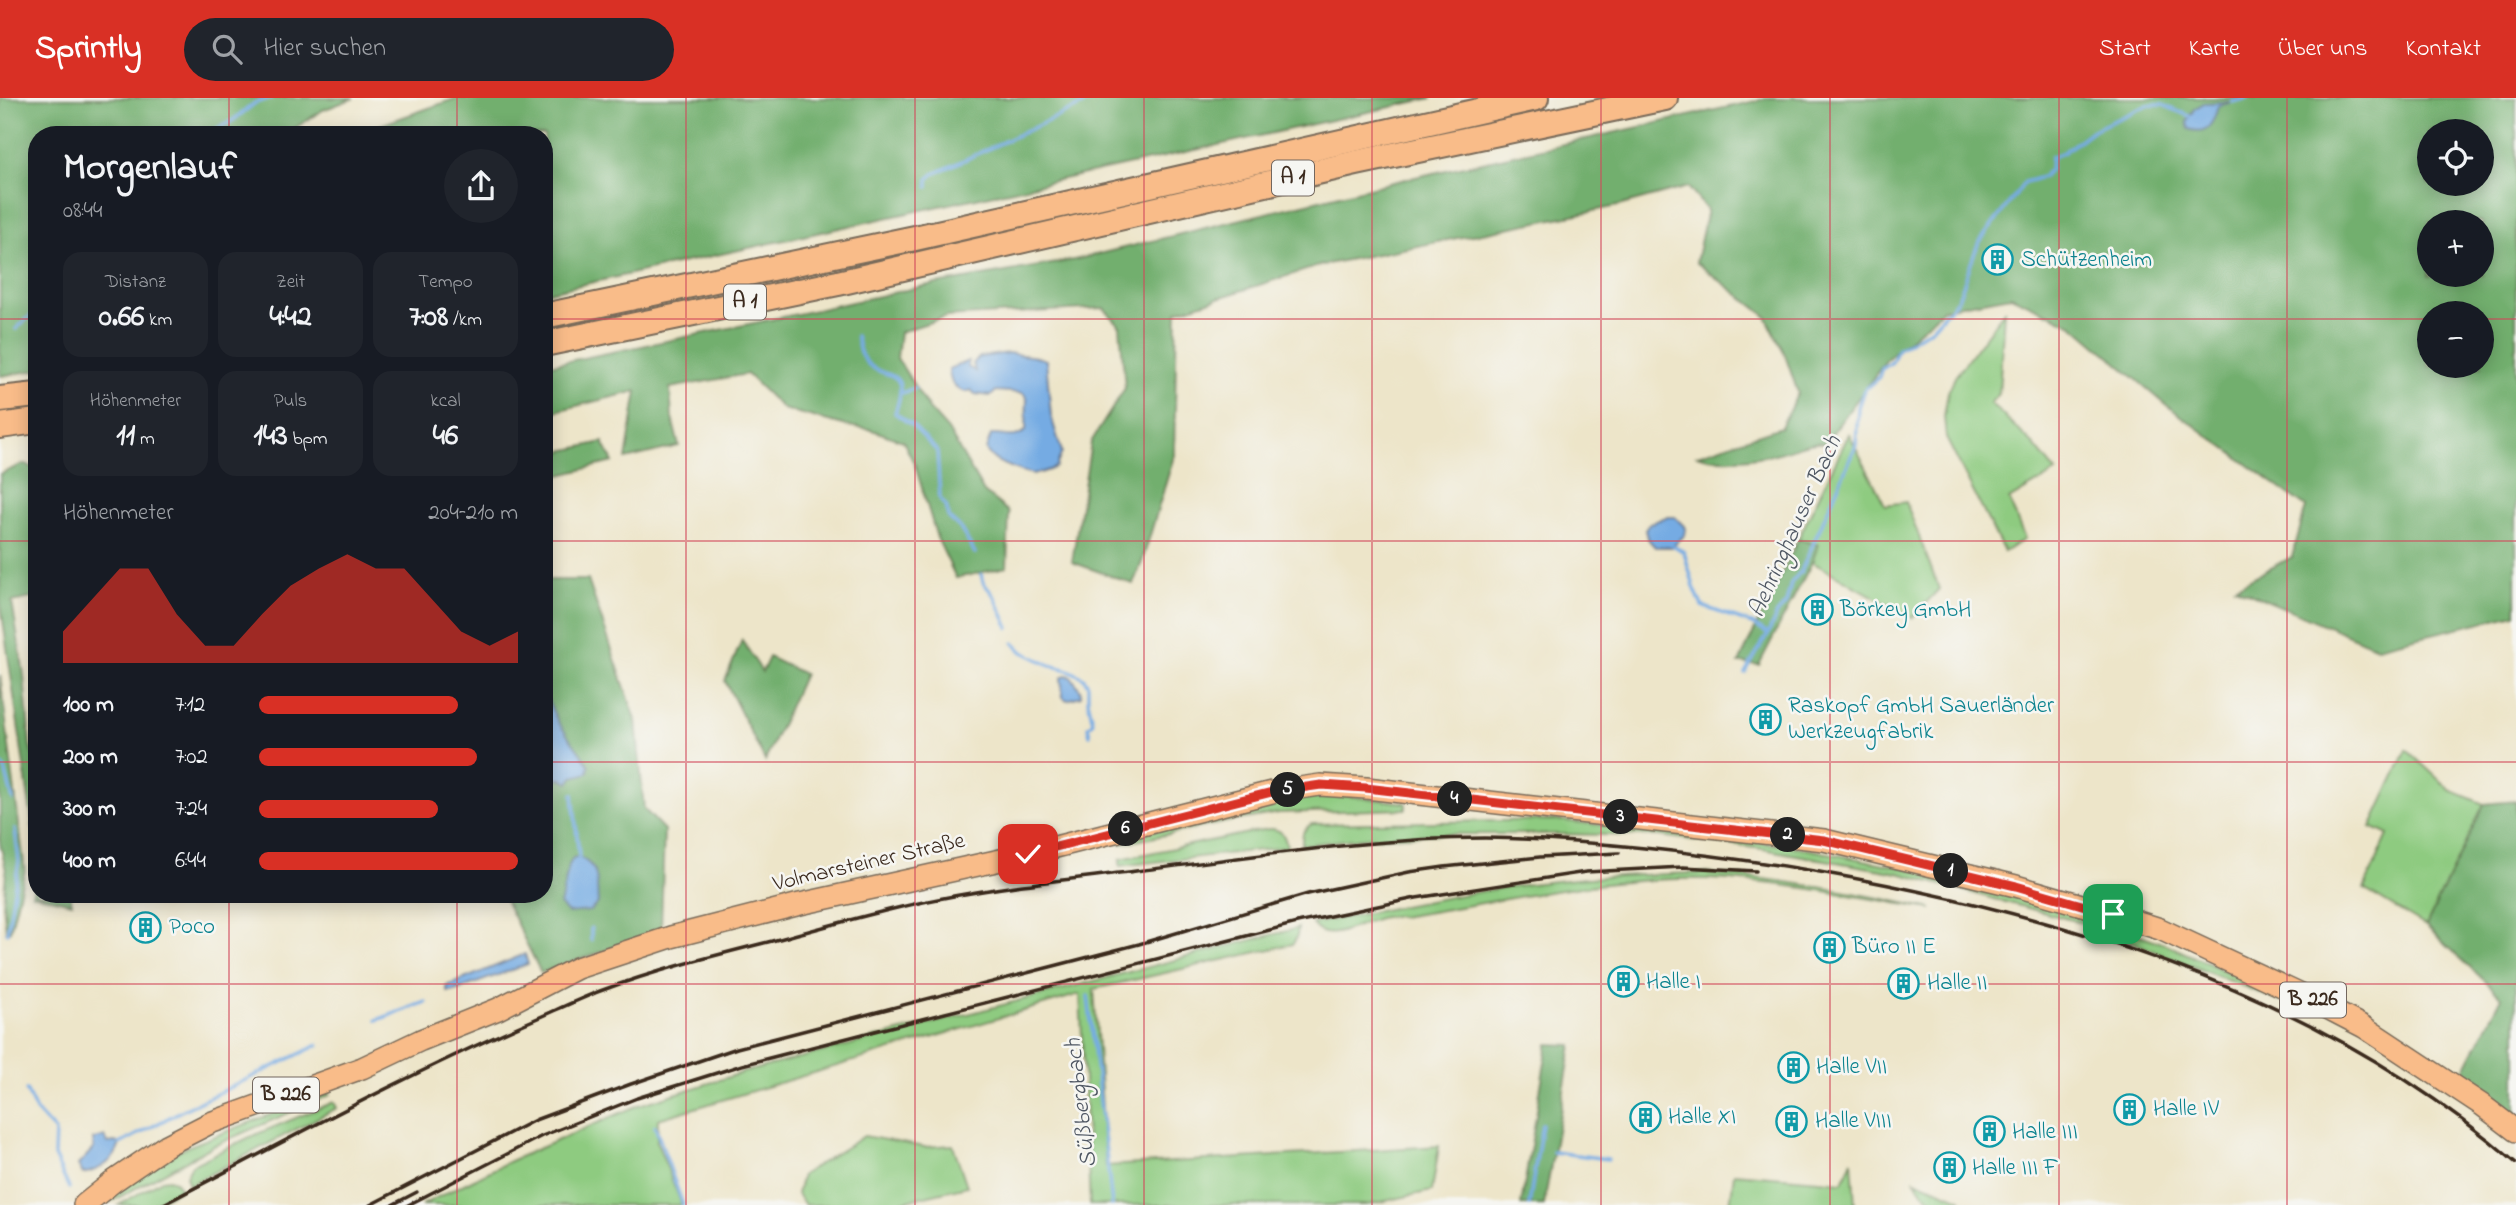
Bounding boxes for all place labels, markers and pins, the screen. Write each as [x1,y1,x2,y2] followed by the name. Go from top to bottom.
[1981,243,2015,277] building icon: Schützenheim
[2021,244,2152,277] place label: Schützenheim
[1800,593,1834,627] building icon: Börkey GmbH
[1839,594,1971,629] place label: Börkey GmbH
[1788,690,2055,750] place label: Raskopf GmbH Sauerländer Werkzeugfabrik
[1748,702,1782,736] building icon: Raskopf GmbH Sauerländer Werkzeugfabrik
[1270,772,1306,808] pin: 5
[1438,782,1472,816] pin: 4
[1604,800,1638,834] pin: 3
[1108,812,1144,846] pin: 6
[1770,818,1806,852] pin: 2
[998,824,1058,884] pin
[1934,854,1968,888] pin: 1
[2083,884,2143,944] pin
[129,910,163,944] building icon: Poco
[169,911,215,944] place label: Poco
[1812,930,1846,964] building icon: Büro II E
[1851,931,1936,964] place label: Büro II E
[1606,965,1640,999] building icon: Halle I
[1646,966,1701,999] place label: Halle I
[1887,966,1921,1000] building icon: Halle II
[1927,967,1987,1000] place label: Halle II
[1776,1050,1810,1084] building icon: Halle VII
[1816,1051,1887,1084] place label: Halle VII
[2113,1092,2147,1126] building icon: Halle IV
[2153,1093,2219,1126] place label: Halle IV
[1628,1100,1662,1134] building icon: Halle XI
[1668,1101,1736,1134] place label: Halle XI
[1775,1104,1809,1138] building icon: Halle VIII
[1815,1105,1892,1138] place label: Halle VIII
[1972,1115,2006,1149] building icon: Halle III
[2012,1116,2078,1149] place label: Halle III
[1932,1151,1966,1185] building icon: Halle III F
[1972,1152,2059,1185] place label: Halle III F

